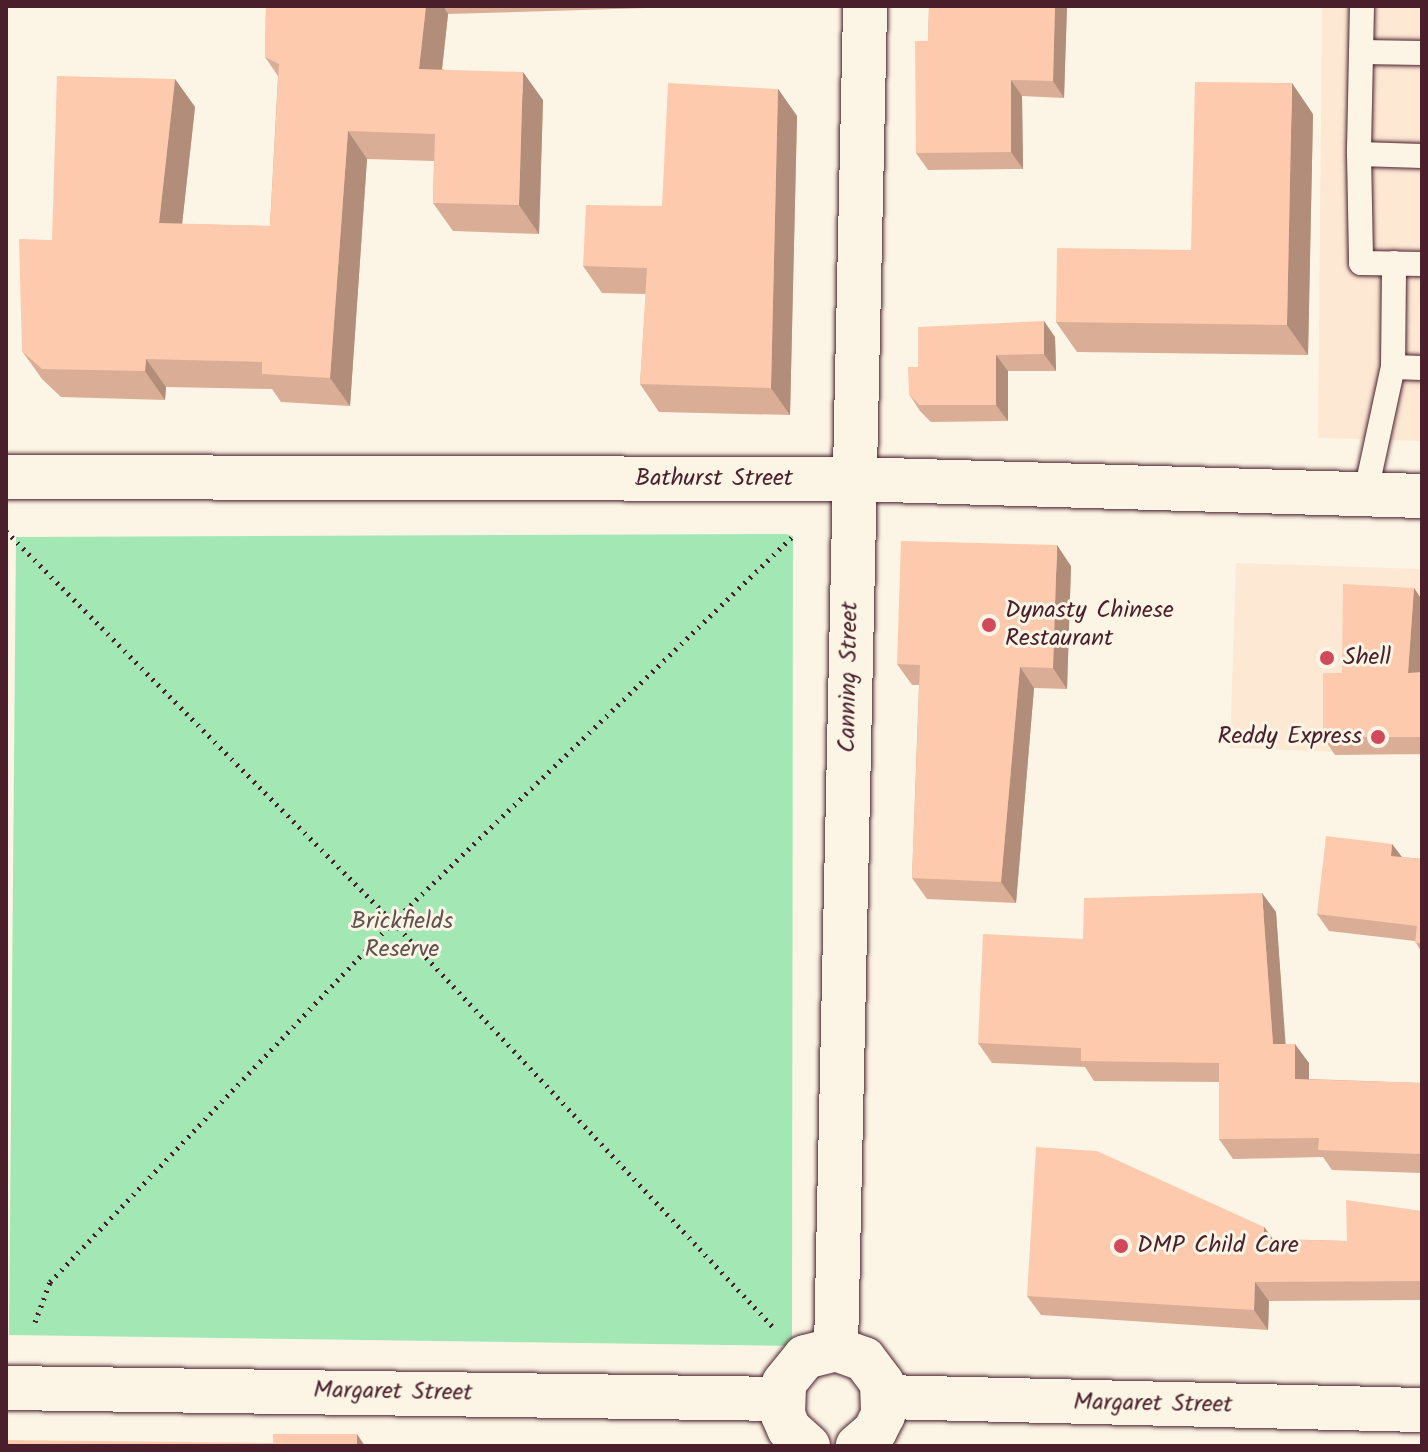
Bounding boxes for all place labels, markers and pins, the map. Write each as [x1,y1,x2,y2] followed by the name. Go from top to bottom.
[1005,597,1174,653] place label: Dynasty Chinese Restaurant
[980,616,998,634] marker: Dynasty Chinese Restaurant
[1343,644,1391,672] place label: Shell
[1318,649,1336,667] marker: Shell
[1217,723,1362,751] place label: Reddy Express
[1369,728,1387,746] marker: Reddy Express
[1137,1232,1299,1260] place label: DMP Child Care
[1112,1237,1130,1255] marker: DMP Child Care

